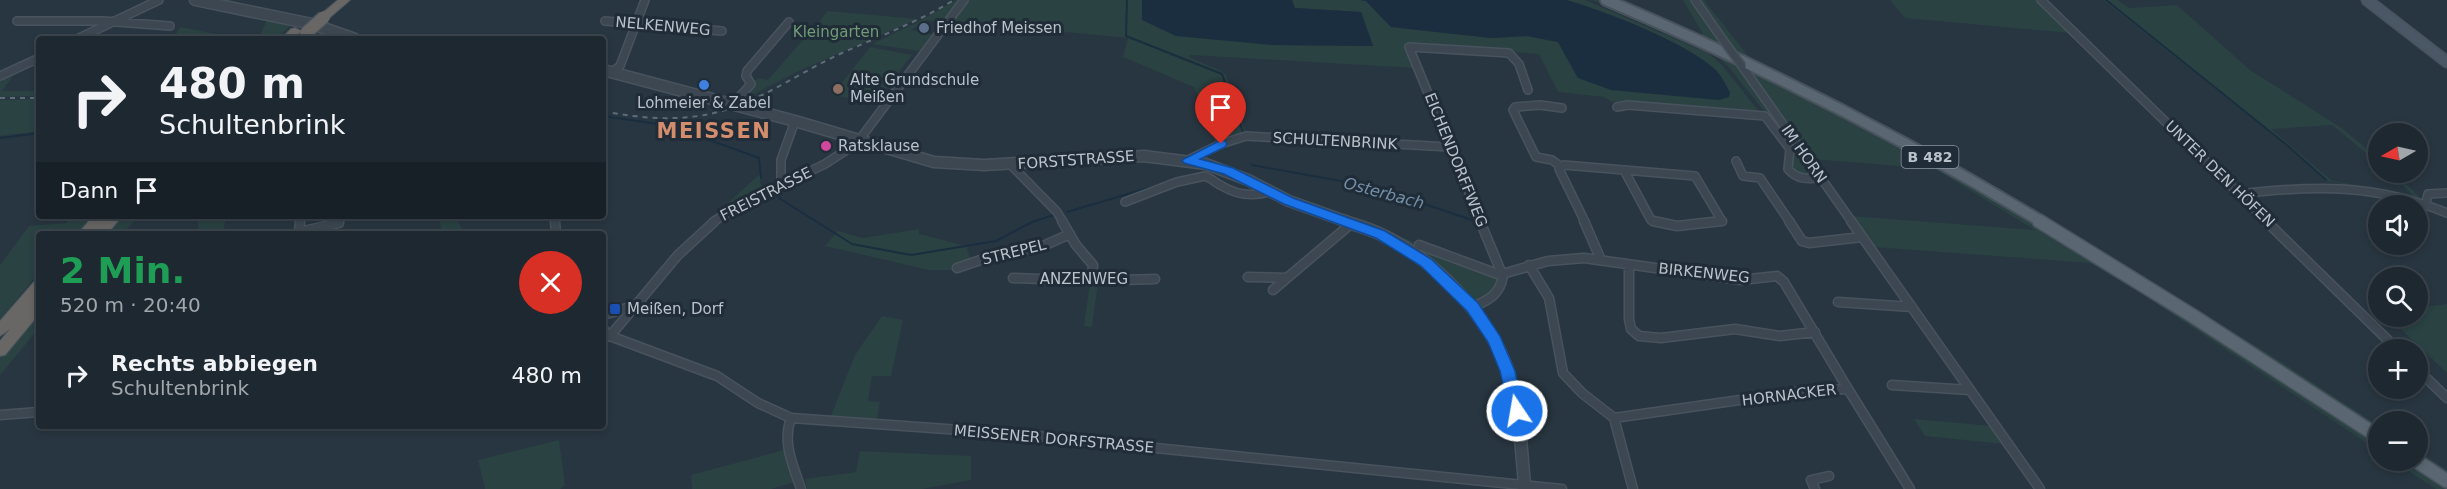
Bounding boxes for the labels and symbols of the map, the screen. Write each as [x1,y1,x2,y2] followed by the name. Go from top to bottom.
[615,13,711,39] street label: NELKENWEG
[936,19,1062,37] place label: Friedhof Meissen
[917,21,931,35] marker: Friedhof Meissen
[793,23,879,41] park label: Kleingarten
[850,71,979,106] place label: Alte Grundschule Meißen
[697,78,711,92] marker: Lohmeier & Zabel
[831,82,845,96] marker: Alte Grundschule Meißen
[1195,82,1246,144] pin
[1421,90,1491,230] street label: EICHENDORFFWEG
[637,94,771,112] place label: Lohmeier & Zabel
[2161,116,2279,231] street label: UNTER DEN HÖFEN
[657,119,771,143] district label: MEISSEN
[1777,121,1831,187] street label: IM HORN
[2368,123,2428,183] north arrow
[1272,129,1399,153] street label: SCHULTENBRINK
[838,137,920,155] place label: Ratsklause
[819,139,833,153] marker: Ratsklause
[1902,146,1958,168] road number: B 482
[1017,147,1135,173] street label: FORSTSTRASSE
[717,163,815,225] street label: FREISTRASSE
[1342,173,1426,213] water label: Osterbach
[980,235,1049,269] street label: STREPEL
[1658,259,1750,287] street label: BIRKENWEG
[1040,270,1128,288] street label: ANZENWEG
[627,300,724,318] place label: Meißen, Dorf
[608,302,622,316] marker: Meißen, Dorf
[1485,379,1549,443] position arrow
[1741,380,1837,410] street label: HORNACKER
[953,421,1155,457] street label: MEISSENER DORFSTRASSE

